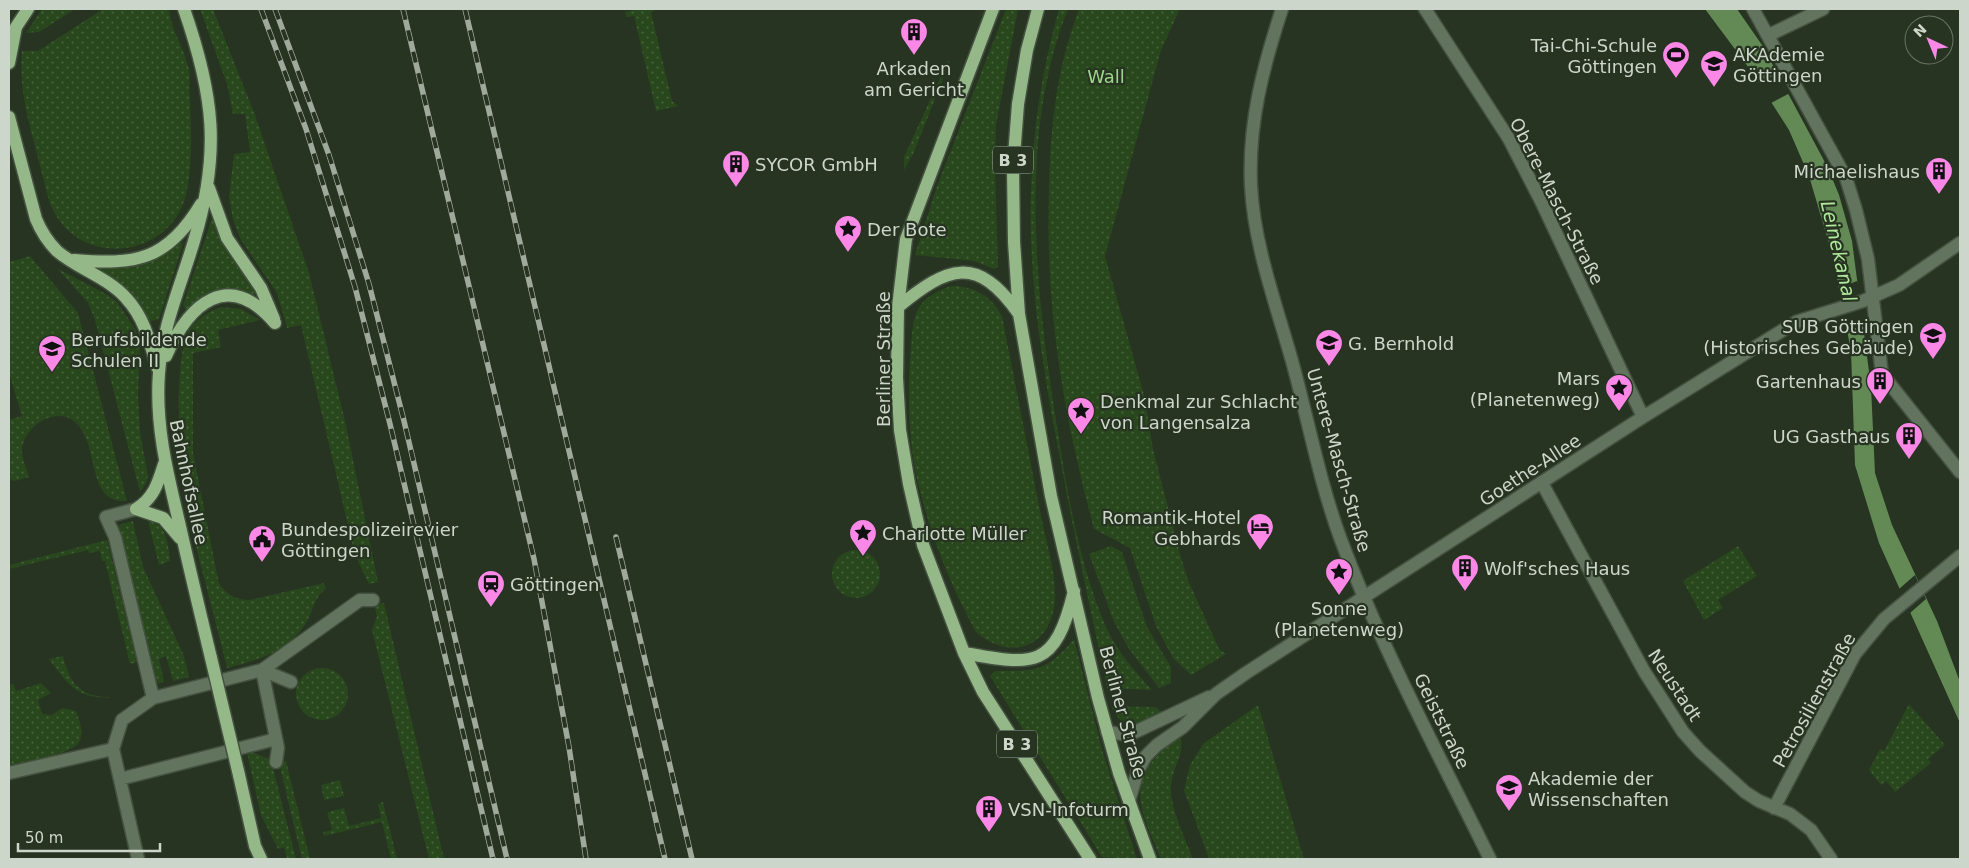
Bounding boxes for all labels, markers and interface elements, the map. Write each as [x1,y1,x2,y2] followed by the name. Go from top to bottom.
[1904,15,1954,65] north arrow
[899,17,929,56] building icon: Arkaden am Gericht
[1910,21,1930,40] text: N
[1530,35,1657,77] place label: Tai-Chi-Schule Göttingen
[1661,40,1691,79] sports icon: Tai-Chi-Schule Göttingen
[1733,44,1825,86] place label: AKAdemie Göttingen
[1699,49,1729,88] school or university icon: AKAdemie Göttingen
[864,58,964,100] place label: Arkaden am Gericht
[1087,66,1125,87] park label: Wall
[1506,114,1608,288] street label: Obere-Masch-Straße
[993,146,1033,174] road number: B 3
[721,149,751,188] building icon: SYCOR GmbH
[755,154,878,175] place label: SYCOR GmbH
[1924,156,1954,195] building icon: Michaelishaus
[1793,161,1920,182] place label: Michaelishaus
[1817,198,1861,304] water label: Leinekanal
[833,214,863,253] place icon: Der Bote
[867,219,947,240] place label: Der Bote
[873,291,894,427] street label: Berliner Straße
[1703,316,1914,358] place label: SUB Göttingen (Historisches Gebäude)
[1918,321,1948,360] school or university icon: SUB Göttingen (Historisches Gebäude)
[1314,328,1344,367] school or university icon: G. Bernhold
[71,329,207,371] place label: Berufsbildende Schulen II
[1348,333,1454,354] place label: G. Bernhold
[37,334,67,373] school or university icon: Berufsbildende Schulen II
[1303,366,1375,554] street label: Untere-Masch-Straße
[1865,366,1895,405] building icon: Gartenhaus
[1470,368,1600,410] place label: Mars (Planetenweg)
[1756,371,1861,392] place label: Gartenhaus
[1604,373,1634,412] place icon: Mars (Planetenweg)
[1100,391,1297,433] place label: Denkmal zur Schlacht von Langensalza
[1066,396,1096,435] place icon: Denkmal zur Schlacht von Langensalza
[165,417,213,547] street label: Bahnhofsallee
[1894,421,1924,460] building icon: UG Gasthaus
[1773,426,1890,447] place label: UG Gasthaus
[1476,430,1584,510] street label: Goethe-Allee
[1102,507,1241,549] place label: Romantik-Hotel Gebhards
[1245,512,1275,551] hotel icon: Romantik-Hotel Gebhards
[848,518,878,557] place icon: Charlotte Müller
[281,519,459,561] place label: Bundespolizeirevier Göttingen
[882,523,1027,544] place label: Charlotte Müller
[247,524,277,563] public building icon: Bundespolizeirevier Göttingen
[1450,553,1480,592] building icon: Wolf'sches Haus
[1324,557,1354,596] place icon: Sonne (Planetenweg)
[1484,558,1630,579] place label: Wolf'sches Haus
[476,569,506,608] station icon: Göttingen
[510,574,599,595] place label: Göttingen
[1274,598,1404,640] place label: Sonne (Planetenweg)
[1768,629,1860,771] street label: Petrosilienstraße
[1095,644,1151,780] street label: Berliner Straße
[1644,645,1706,725] street label: Neustadt
[1410,670,1474,772] street label: Geiststraße
[997,731,1037,758] road number: B 3
[1528,768,1669,810] place label: Akademie der Wissenschaften
[1494,773,1524,812] school or university icon: Akademie der Wissenschaften
[974,794,1004,833] building icon: VSN-Infoturm
[1008,799,1129,820] place label: VSN-Infoturm
[18,820,160,852] scale bar
[25,829,63,847] text: 50 m

